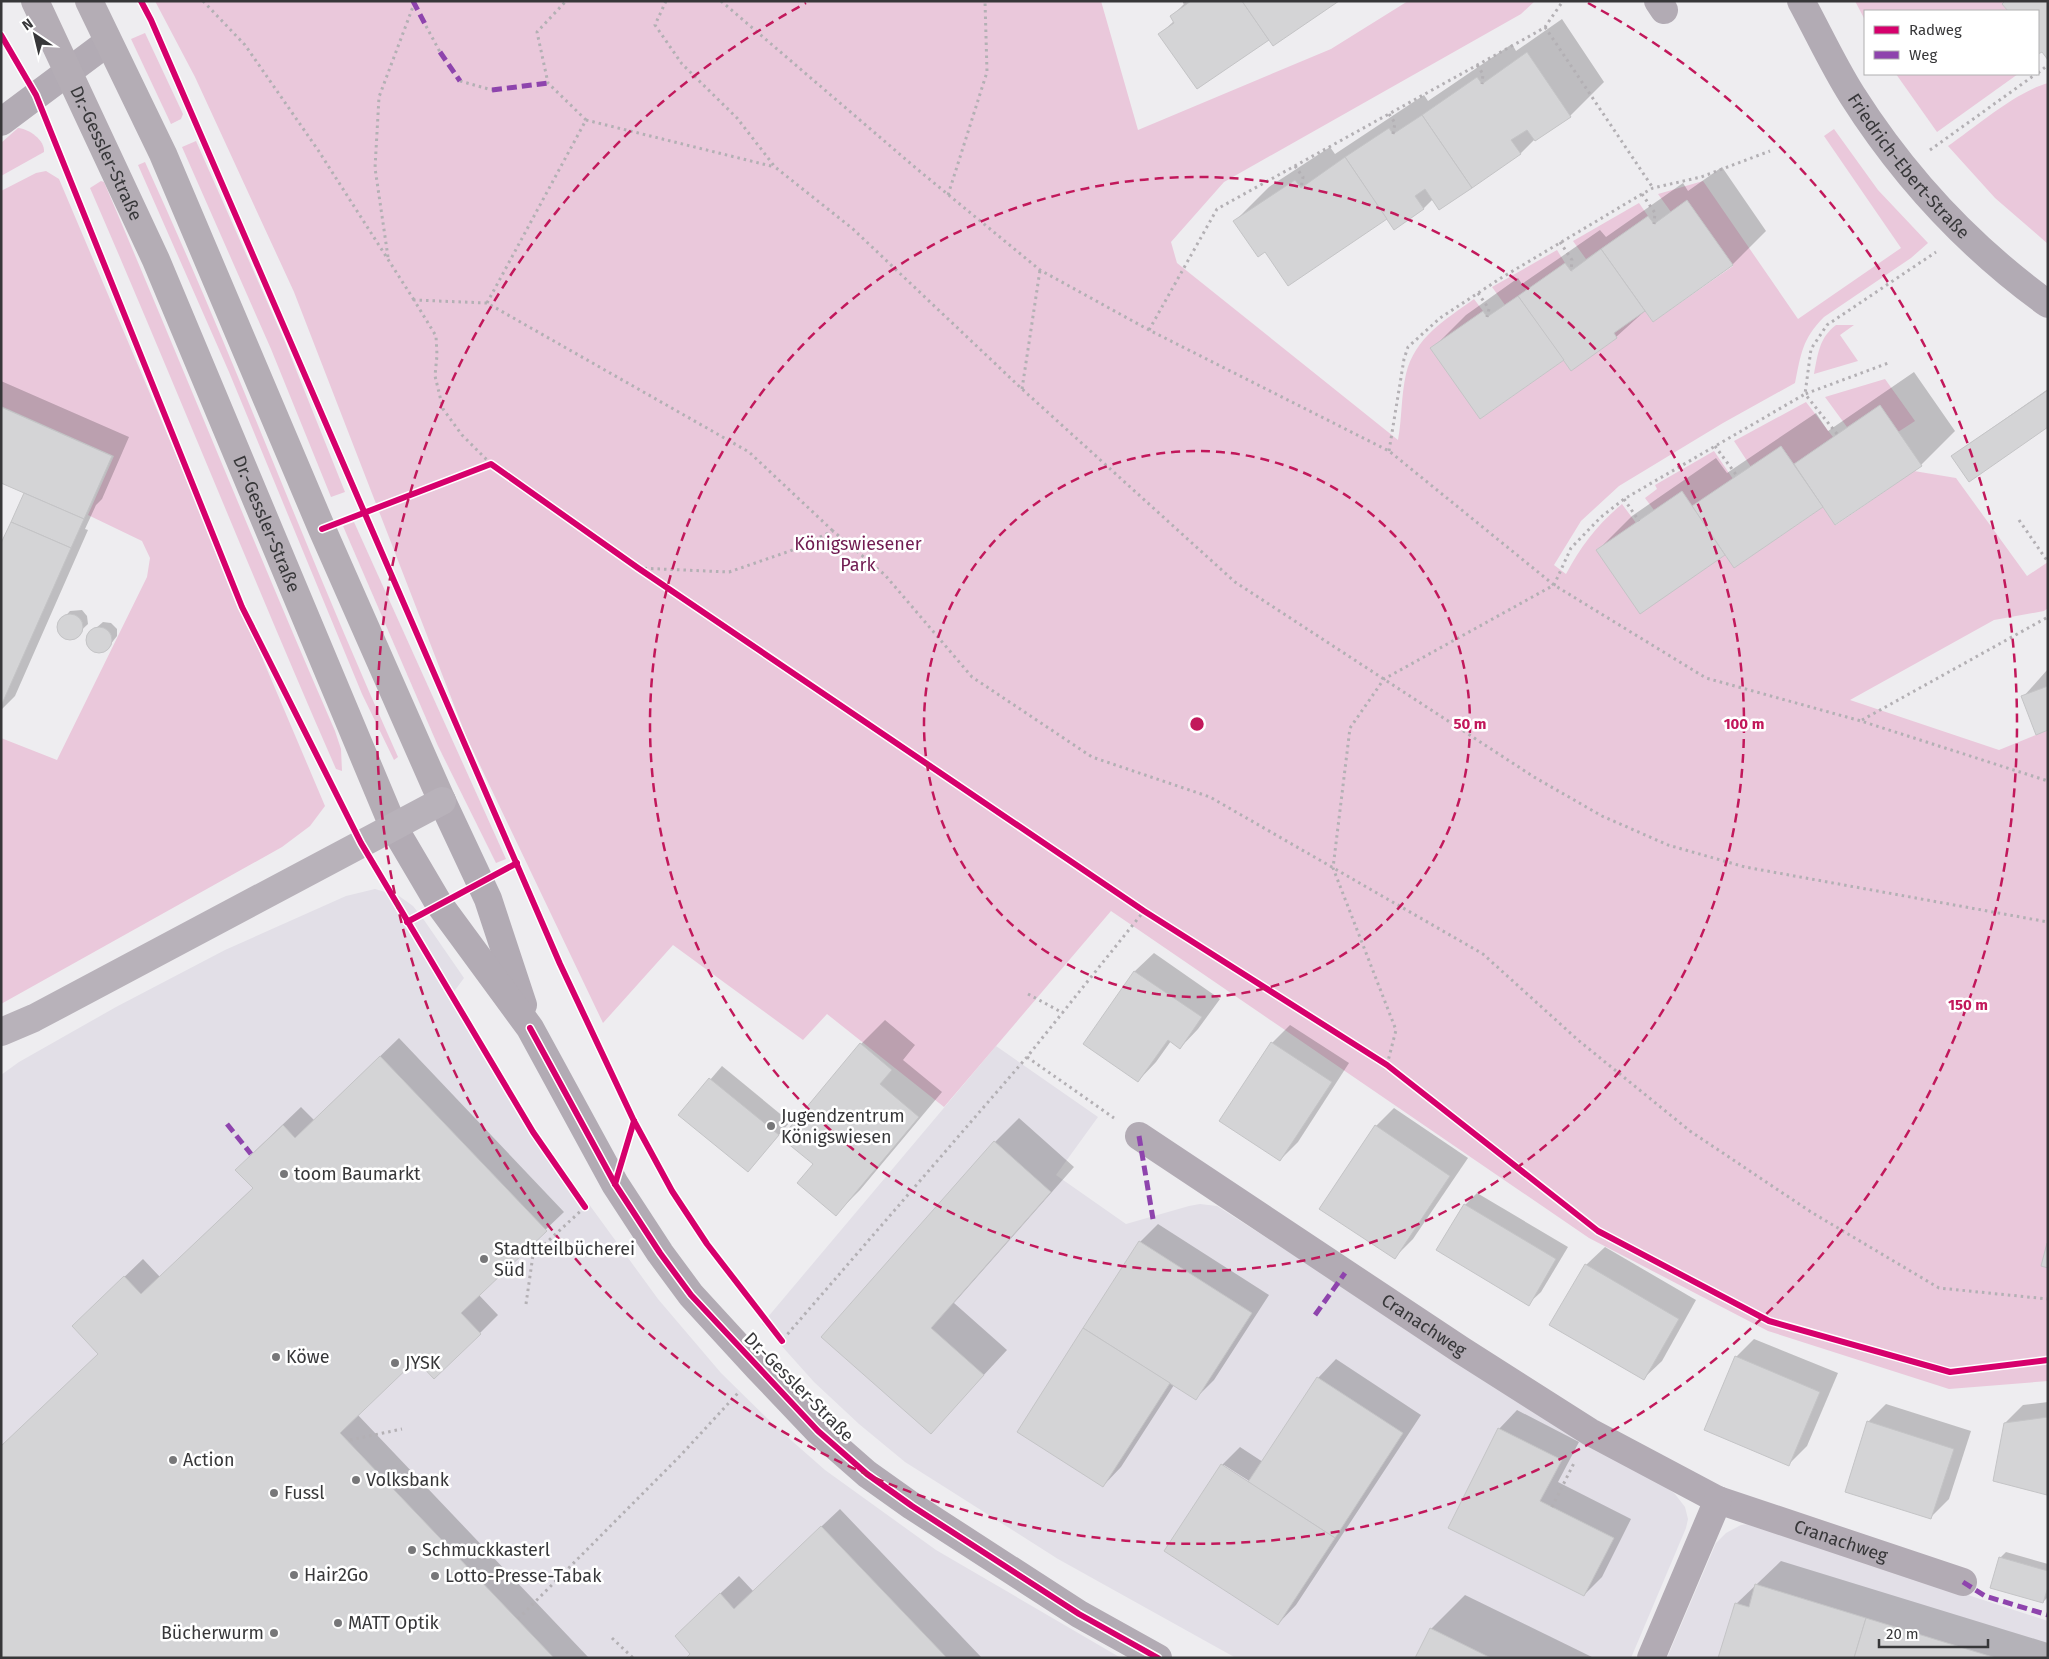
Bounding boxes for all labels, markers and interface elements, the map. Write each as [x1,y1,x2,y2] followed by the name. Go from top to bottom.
[10,10,60,60] north arrow
[1864,10,2039,75] legend
[19,15,37,34] text: N
[1909,21,1962,39] text: Radweg
[1909,46,1937,64] text: Weg
[65,82,147,224] street label: Dr.-Gessler-Straße
[1843,89,1974,244] street label: Friedrich-Ebert-Straße
[228,452,305,596] street label: Dr.-Gessler-Straße
[794,533,922,576] park label: Königswiesener Park
[1188,715,1206,733] centre of rings
[1453,715,1487,733] text: 50 m
[1724,715,1764,733] text: 100 m
[1948,996,1988,1014] text: 150 m
[781,1105,905,1148] place label: Jugendzentrum Königswiesen
[765,1120,777,1132] marker: Jugendzentrum Königswiesen
[294,1163,421,1185] place label: toom Baumarkt
[278,1168,290,1180] marker: toom Baumarkt
[494,1238,635,1281] place label: Stadtteilbücherei Süd
[478,1253,490,1265] marker: Stadtteilbücherei Süd
[1377,1289,1471,1362] street label: Cranachweg
[739,1327,859,1447] street label: Dr.-Gessler-Straße
[286,1346,330,1368] place label: Köwe
[270,1351,282,1363] marker: Köwe
[405,1352,441,1374] place label: JYSK
[389,1357,401,1369] marker: JYSK
[183,1449,235,1471] place label: Action
[167,1454,179,1466] marker: Action
[366,1469,450,1491] place label: Volksbank
[350,1474,362,1486] marker: Volksbank
[284,1482,325,1504] place label: Fussl
[268,1487,280,1499] marker: Fussl
[1791,1515,1891,1567] street label: Cranachweg
[422,1539,550,1561] place label: Schmuckkasterl
[406,1544,418,1556] marker: Schmuckkasterl
[304,1564,369,1586] place label: Hair2Go
[445,1565,602,1587] place label: Lotto-Presse-Tabak
[288,1569,300,1581] marker: Hair2Go
[429,1570,441,1582] marker: Lotto-Presse-Tabak
[348,1612,440,1634] place label: MATT Optik
[1879,1616,1988,1648] scale bar
[332,1617,344,1629] marker: MATT Optik
[161,1622,264,1644] place label: Bücherwurm
[1886,1625,1919,1643] text: 20 m
[268,1627,280,1639] marker: Bücherwurm

